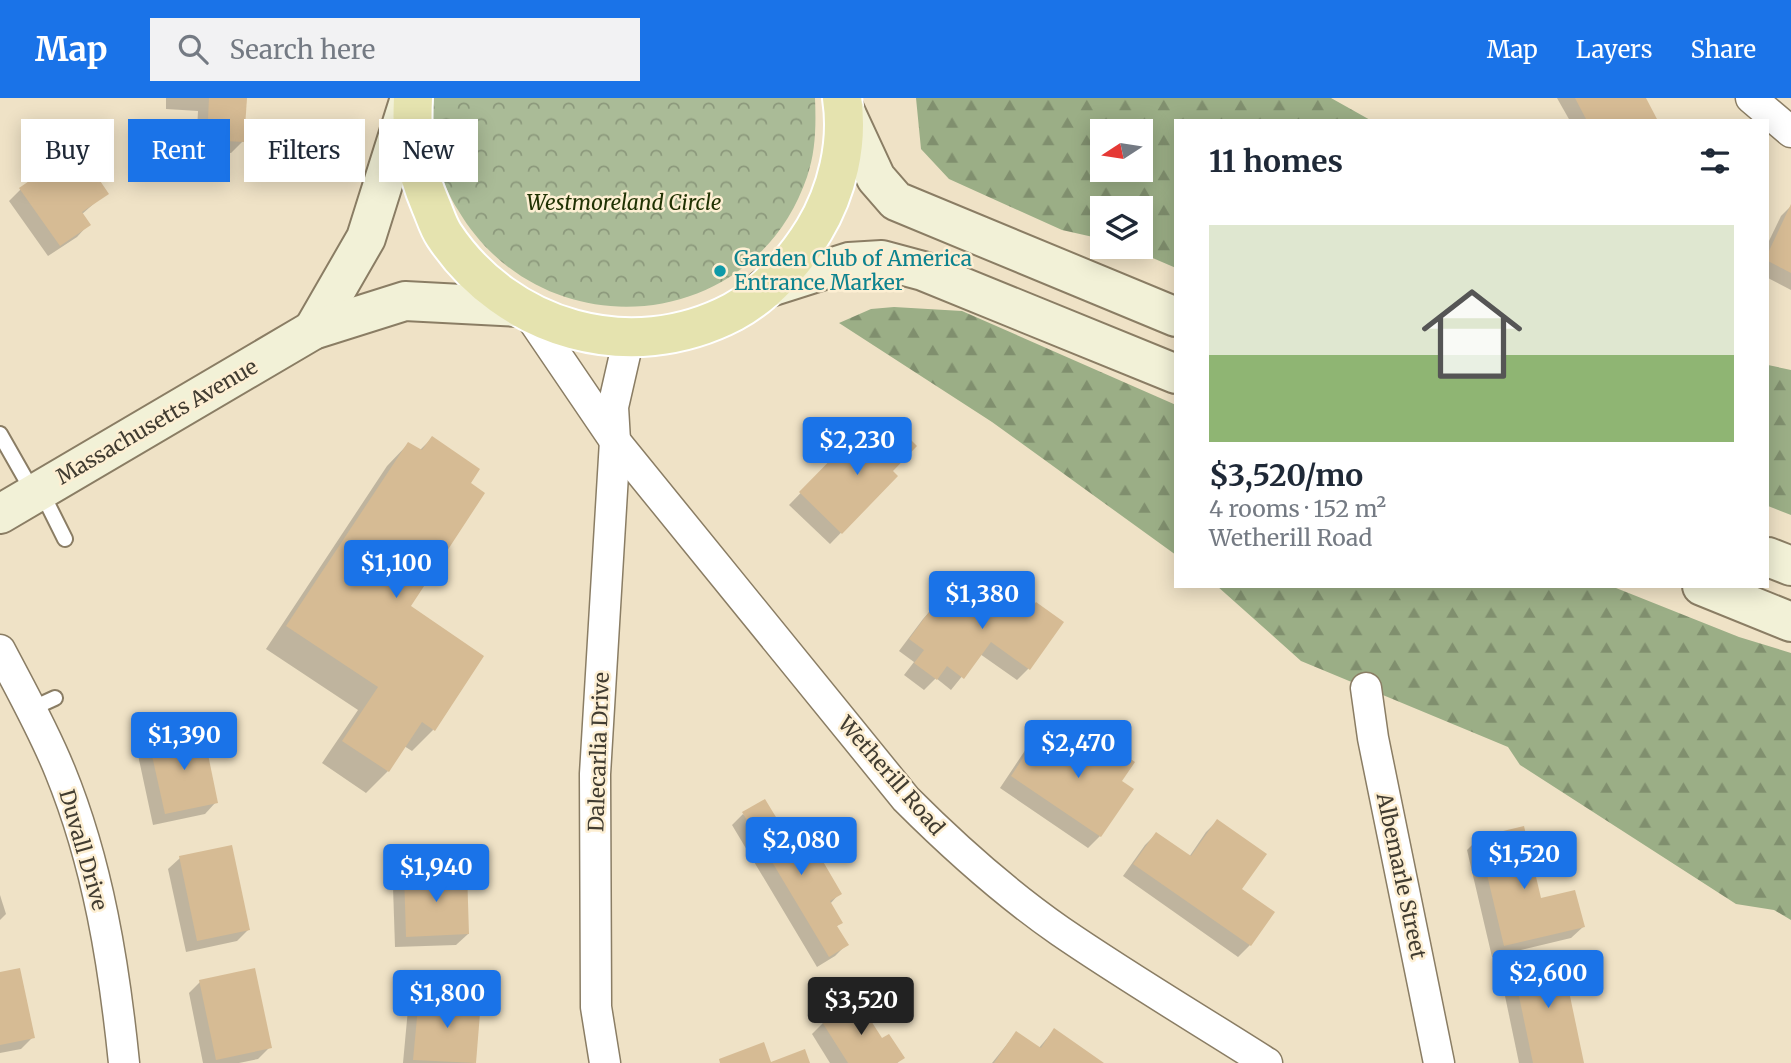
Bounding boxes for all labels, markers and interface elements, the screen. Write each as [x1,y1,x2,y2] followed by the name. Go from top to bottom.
[150,18,640,81] search box
[35,29,108,70] text: Map
[174,30,212,68] icon: search
[230,33,375,66] text: Search here
[1487,34,1538,65] text: Map
[1576,34,1652,65] text: Layers
[1690,34,1756,65] text: Share
[21,119,114,182] chip: Buy
[128,119,230,182] chip: Rent
[244,119,365,182] chip: Filters
[379,119,478,182] chip: New
[1090,119,1153,182] north arrow
[1090,119,1153,259] map controls
[1209,142,1343,180] text: 11 homes
[1696,142,1734,180] icon: filters
[527,189,721,216] park label: Westmoreland Circle
[1090,196,1153,259] button: layers
[734,245,972,296] place label: Garden Club of America Entrance Marker
[712,263,728,279] marker: Garden Club of America Entrance Marker
[1409,271,1535,397] icon: home
[51,353,262,490] street label: Massachusetts Avenue
[800,418,914,477] pin: $2,230
[819,425,895,454] text: $2,230
[1209,456,1363,494] text: $3,520/mo
[1209,494,1386,523] text: 4 rooms · 152 m²
[1209,523,1372,552] text: Wetherill Road
[339,540,453,600] pin: $1,100
[360,548,432,577] text: $1,100
[925,572,1039,631] pin: $1,380
[945,579,1019,608] text: $1,380
[582,672,615,832] street label: Dalecarlia Drive
[832,710,951,841] street label: Wetherill Road
[127,712,241,772] pin: $1,390
[147,720,221,749] text: $1,390
[1021,720,1135,780] pin: $2,470
[1041,728,1115,757] text: $2,470
[53,786,114,914] street label: Duvall Drive
[1370,789,1432,961] street label: Albemarle Street
[744,818,858,877] pin: $2,080
[762,825,840,854] text: $2,080
[1467,832,1581,891] pin: $1,520
[1488,839,1560,868] text: $1,520
[379,844,493,904] pin: $1,940
[399,852,473,881] text: $1,940
[1491,950,1605,1010] pin: $2,600
[1508,958,1588,987] text: $2,600
[390,970,504,1030] pin: $1,800
[409,978,485,1007] text: $1,800
[804,978,918,1037] pin: $3,520
[824,985,898,1014] text: $3,520

